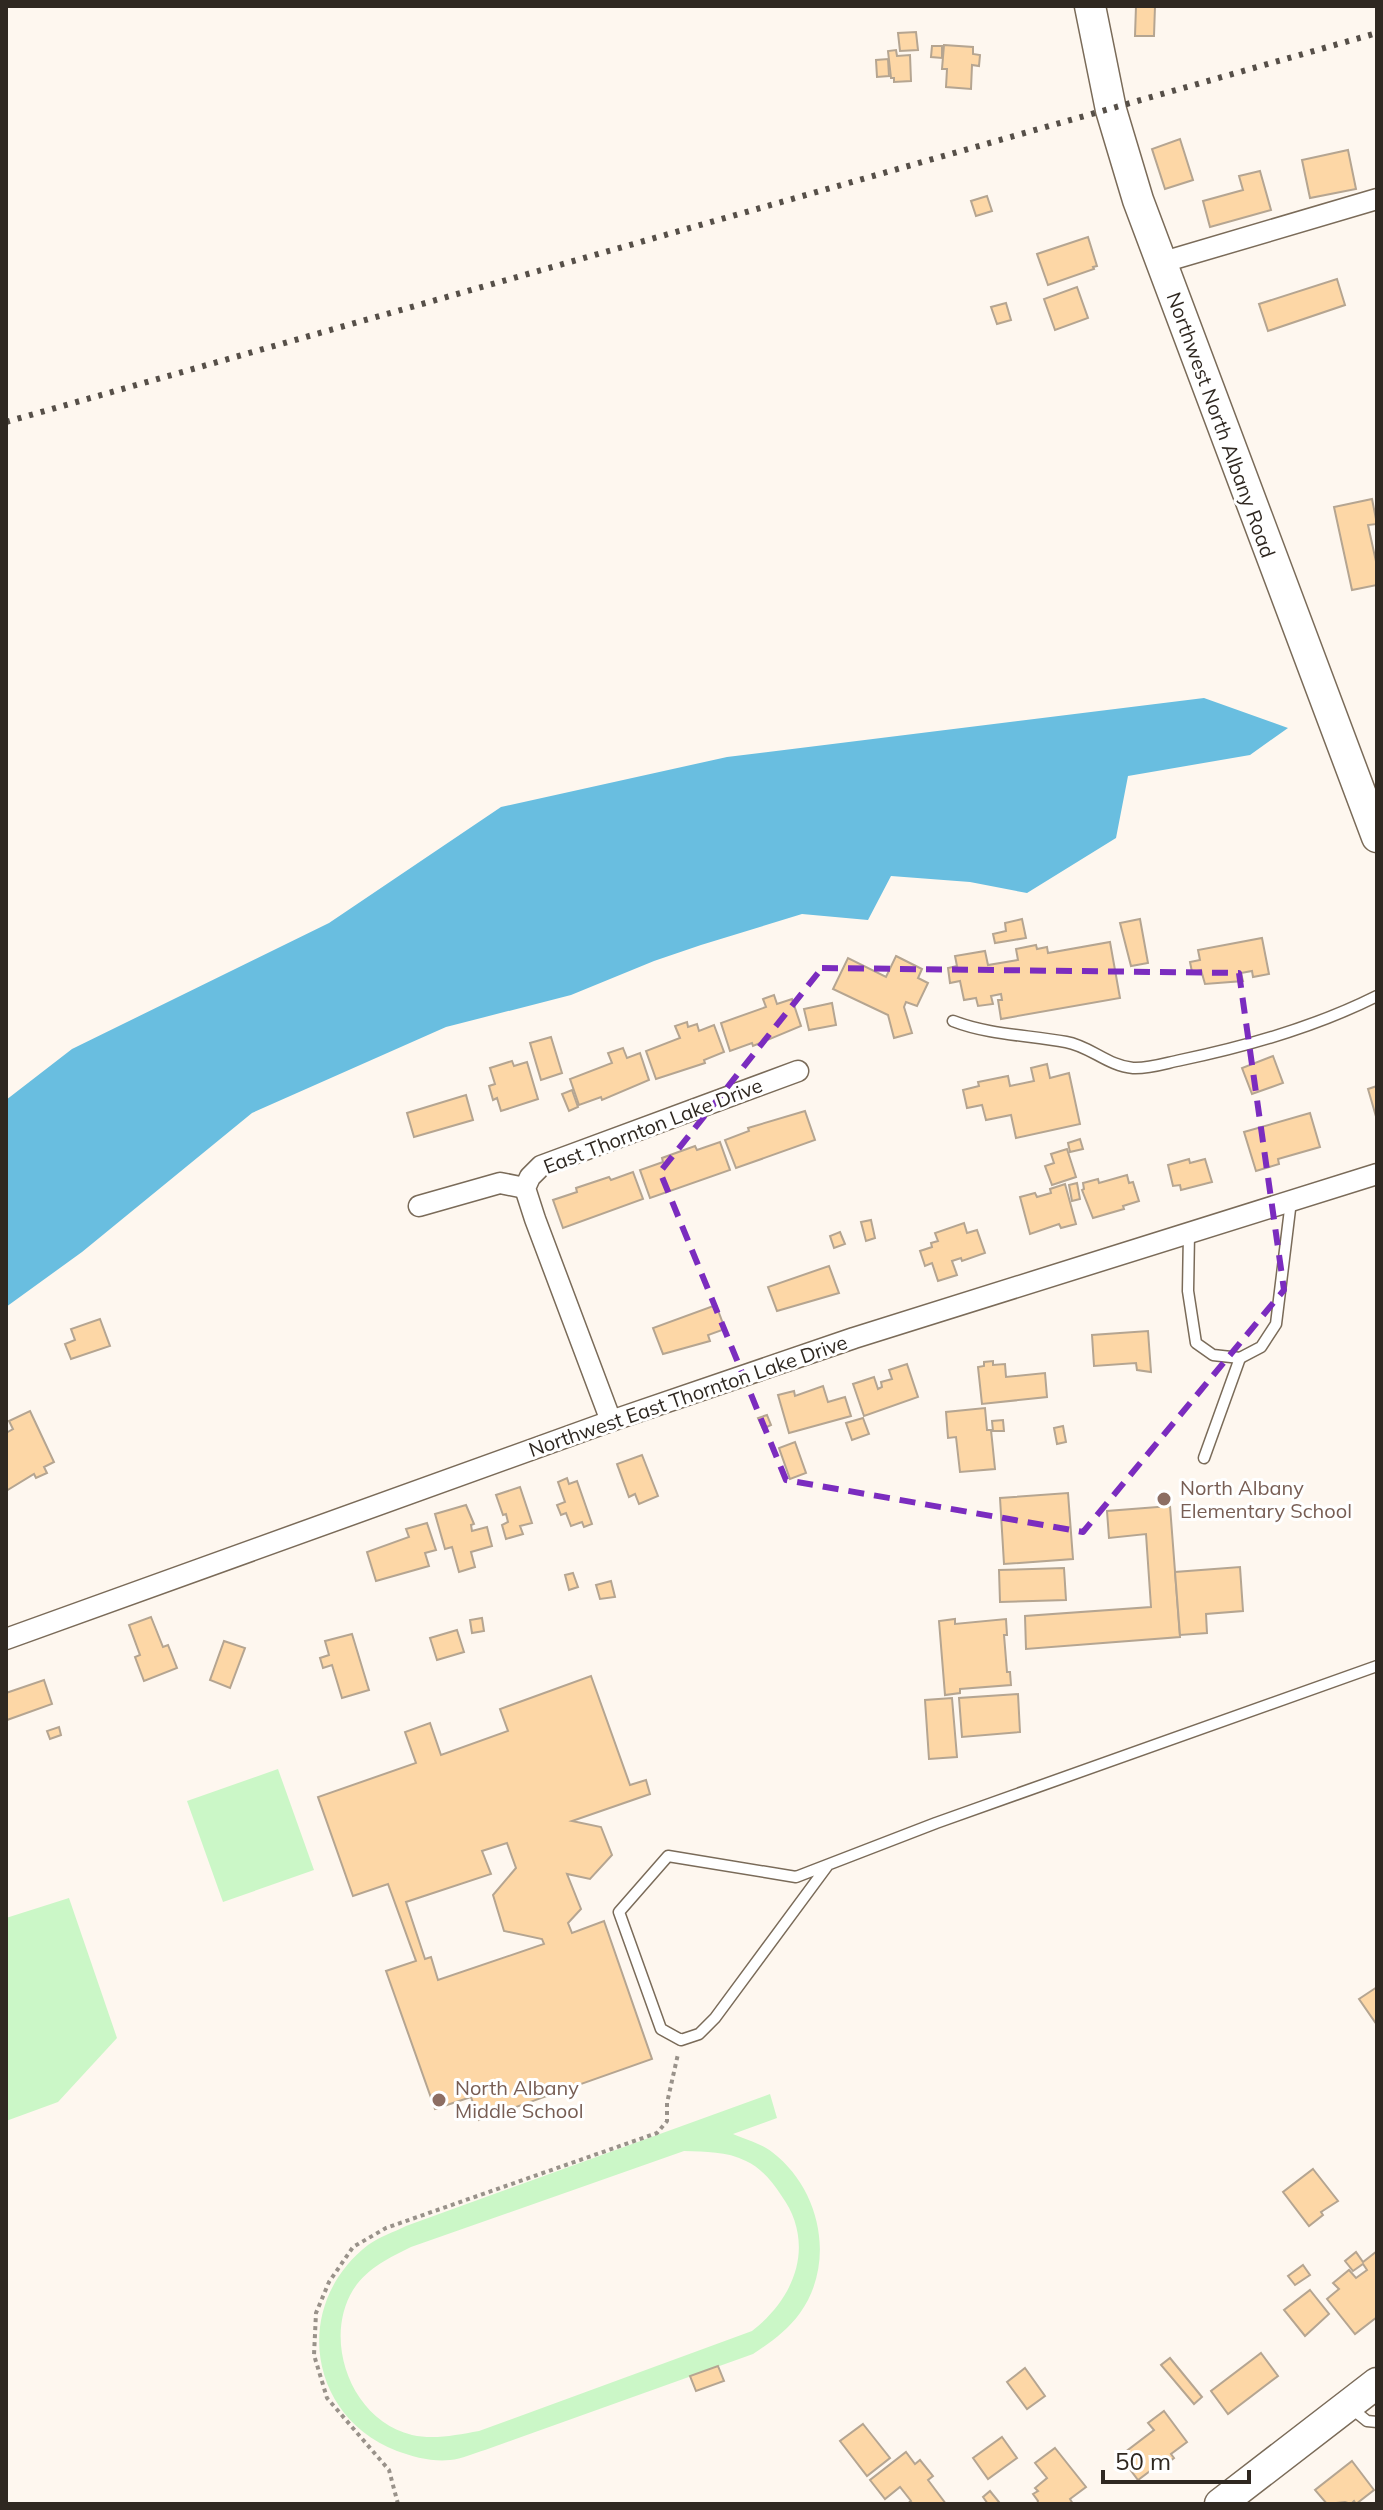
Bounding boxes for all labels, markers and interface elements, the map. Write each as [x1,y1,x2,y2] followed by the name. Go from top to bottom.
[1162,289,1281,561] street label: Northwest North Albany Road
[540,1072,766,1179] street label: East Thornton Lake Drive
[525,1329,850,1462] street label: Northwest East Thornton Lake Drive
[1180,1475,1352,1523] place label: North Albany Elementary School
[1155,1490,1173,1508] marker: North Albany Elementary School
[455,2075,583,2123] place label: North Albany Middle School
[430,2091,448,2109] marker: North Albany Middle School
[1103,2434,1249,2484] scale bar
[1115,2446,1171,2476] text: 50 m

